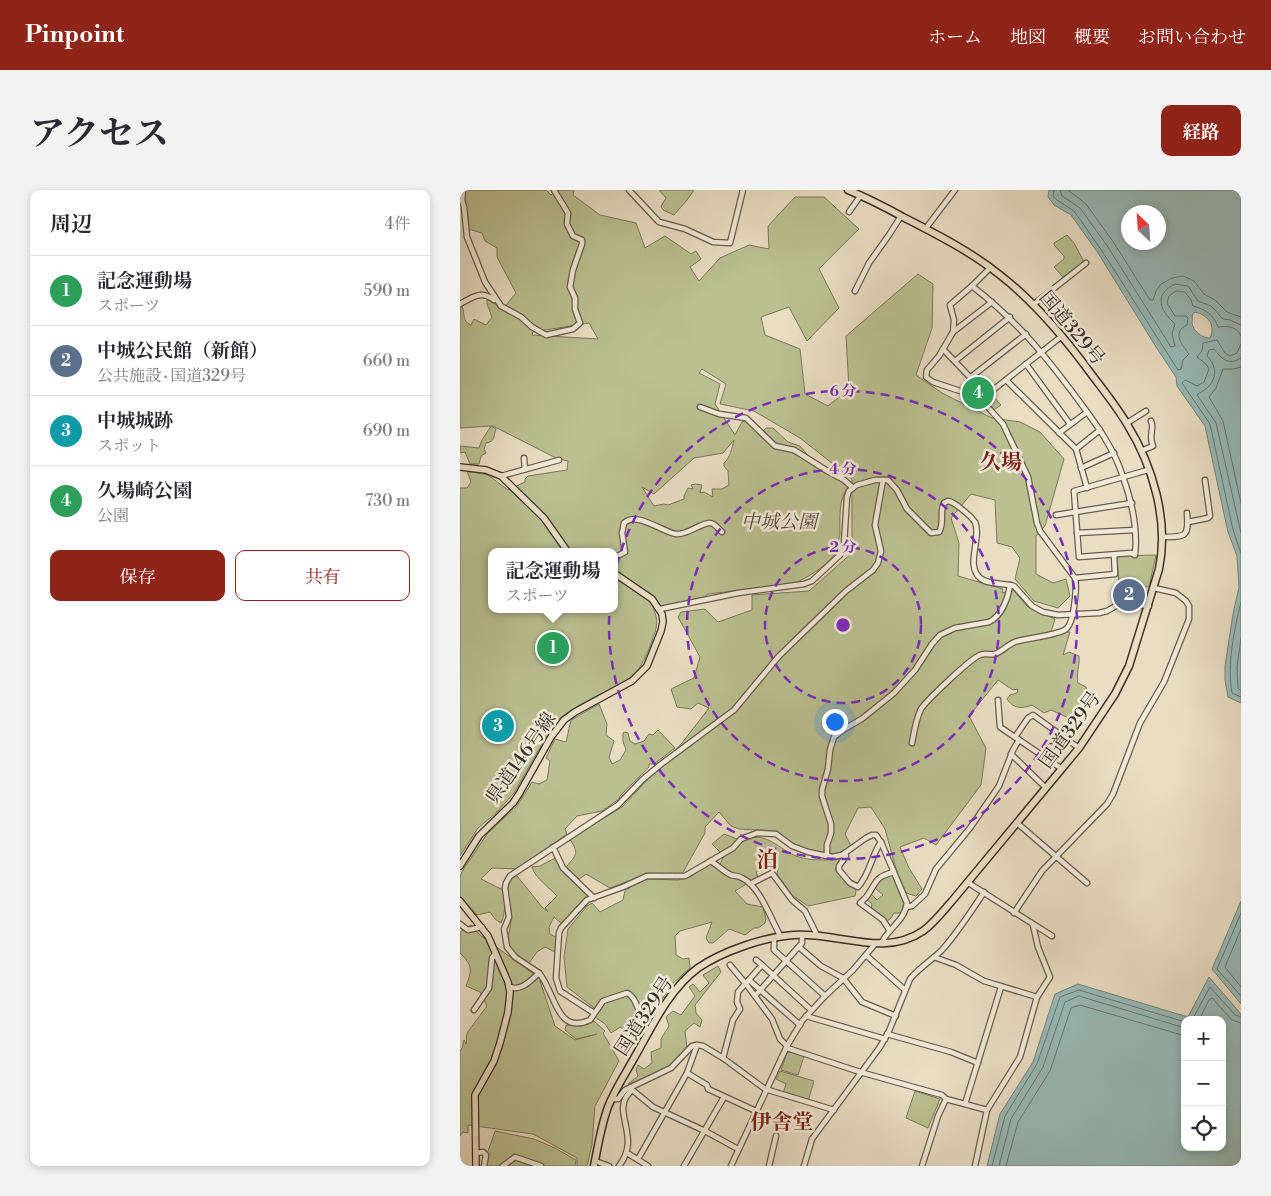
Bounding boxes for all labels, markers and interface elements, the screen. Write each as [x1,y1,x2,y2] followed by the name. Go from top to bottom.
[25,20,124,50] text: Pinpoint
[928,26,982,49] text: ホーム
[1010,26,1046,49] text: 地図
[1074,26,1110,49] text: 概要
[1138,26,1246,49] text: お問い合わせ
[1161,105,1241,156] button: 経路
[30,113,169,156] text: アクセス
[1121,205,1166,250] north arrow
[50,212,92,238] text: 周辺
[384,214,410,234] text: 4件
[97,269,192,293] text: 記念運動場
[62,281,70,301] text: 1
[364,281,410,301] text: 590 m
[1034,286,1110,370] street label: 国道329号
[97,296,160,316] text: スポーツ
[97,339,268,363] text: 中城公民館（新館）
[61,351,71,371] text: 2
[363,351,410,371] text: 660 m
[97,366,246,386] text: 公共施設 · 国道329号
[962,374,994,412] pin: 4
[830,382,856,401] text: 6 分
[97,409,173,433] text: 中城城跡
[61,421,71,441] text: 3
[363,421,410,441] text: 690 m
[97,436,161,456] text: スポット
[980,450,1022,476] district label: 久場
[829,460,857,479] text: 4 分
[97,479,192,503] text: 久場崎公園
[61,491,71,511] text: 4
[365,491,410,511] text: 730 m
[97,506,129,526] text: 公園
[741,510,820,534] park label: 中城公園
[830,538,856,557] text: 2 分
[488,548,618,613] popup
[50,550,225,601] button: 保存
[235,550,410,601] button: 共有
[505,559,601,583] text: 記念運動場
[1113,576,1145,614] pin: 2
[505,586,569,606] text: スポーツ
[834,616,852,634] centre of rings
[537,629,569,667] pin: 1
[1034,687,1106,773] street label: 国道329号
[482,707,514,745] pin: 3
[481,708,561,808] street label: 県道146号線
[822,709,848,735] your location
[757,848,778,874] district label: 泊
[609,972,679,1060] street label: 国道329号
[1181,1016,1226,1151] map controls
[1181,1016,1226,1061] button: +
[1181,1061,1226,1106] button: −
[1181,1106,1226,1151] button: locate
[751,1110,814,1136] district label: 伊舎堂

